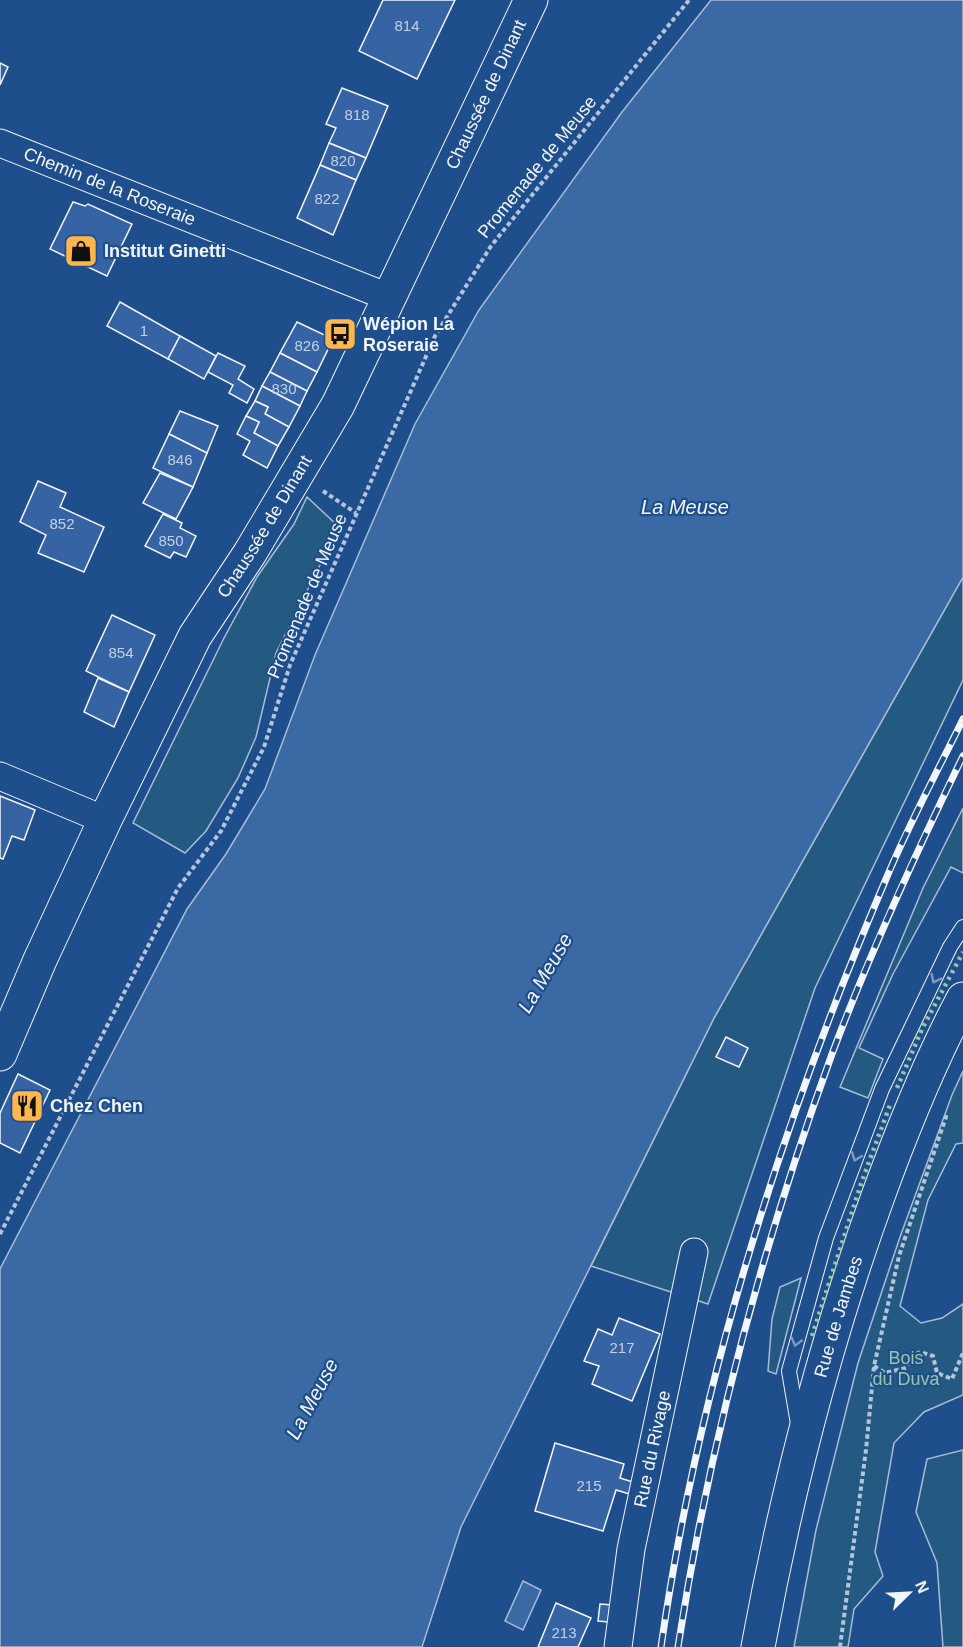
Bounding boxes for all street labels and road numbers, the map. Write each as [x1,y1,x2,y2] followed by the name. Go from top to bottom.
[442,17,530,173] street label: Chaussée de Dinant
[473,92,601,242] street label: Promenade de Meuse
[21,143,199,230] street label: Chemin de la Roseraie
[213,452,316,601] street label: Chaussée de Dinant
[263,511,351,681] street label: Promenade de Meuse
[810,1253,866,1380] street label: Rue de Jambes
[630,1389,674,1509] street label: Rue du Rivage

